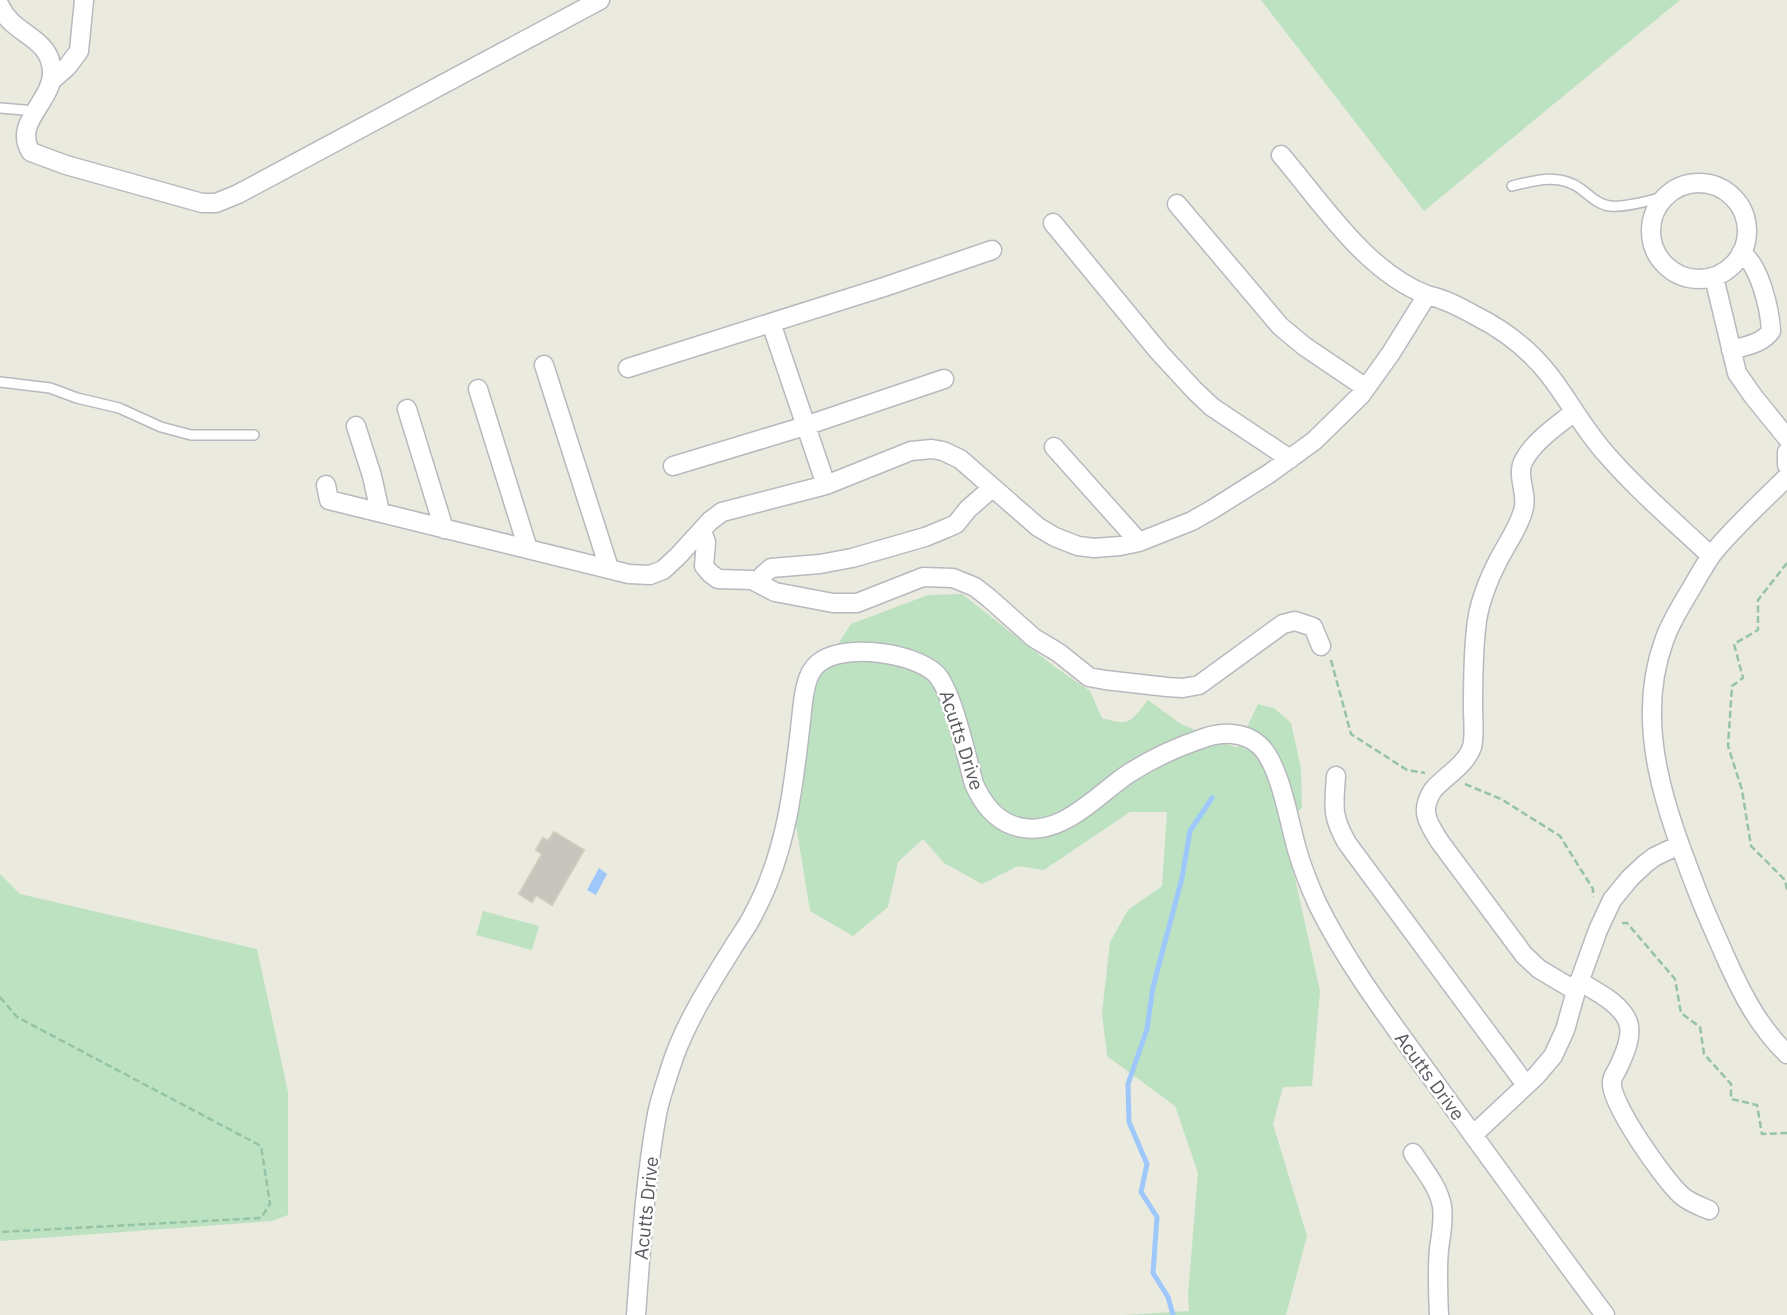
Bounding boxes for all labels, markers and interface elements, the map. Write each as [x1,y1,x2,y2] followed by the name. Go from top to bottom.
[935,687,989,793] street label: Acutts Drive
[1390,1027,1470,1125] street label: Acutts Drive
[629,1155,663,1261] street label: Acutts Drive

